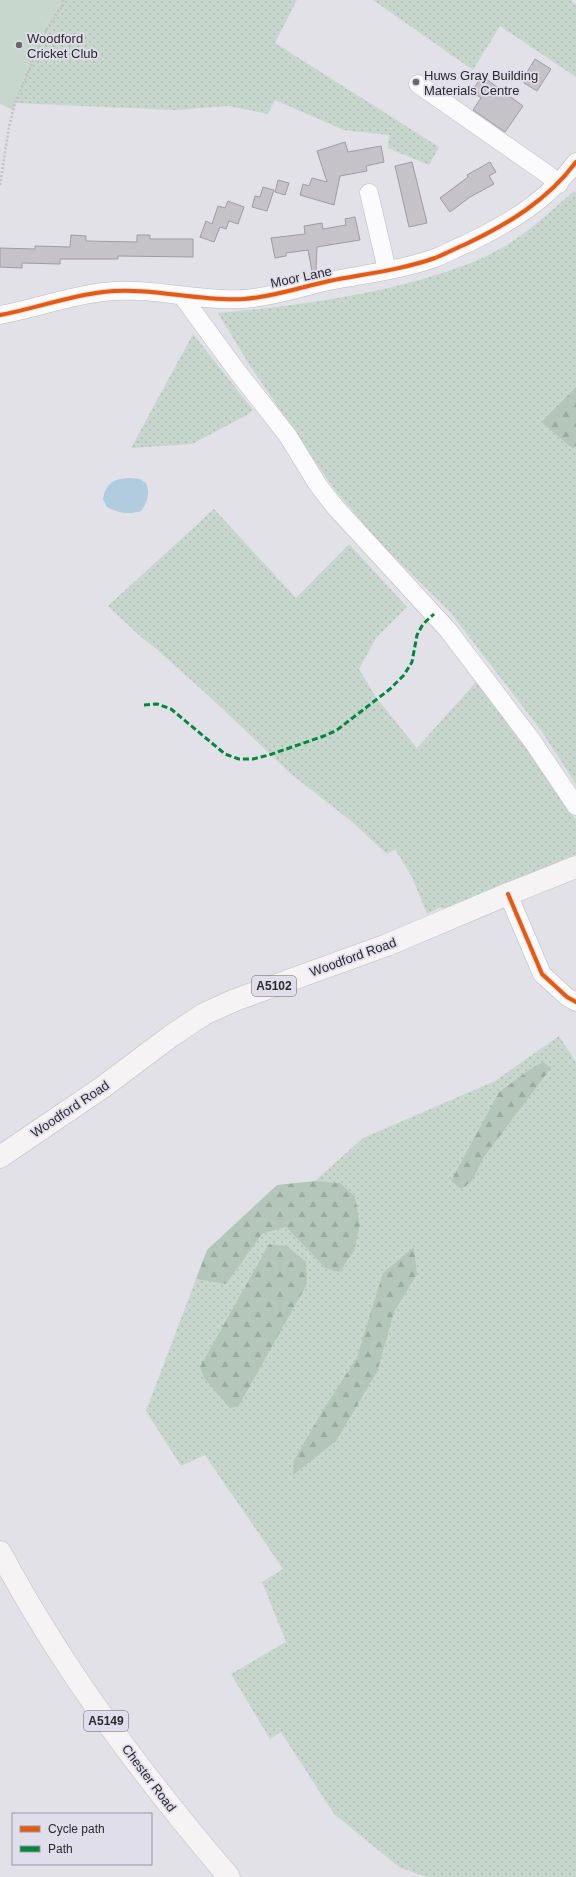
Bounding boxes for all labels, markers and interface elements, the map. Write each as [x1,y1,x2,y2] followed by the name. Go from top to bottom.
[27,31,98,61] place label: Woodford Cricket Club
[14,40,24,50] marker: Woodford Cricket Club
[424,68,538,98] place label: Huws Gray Building Materials Centre
[411,77,421,87] marker: Huws Gray Building Materials Centre
[269,263,333,291] street label: Moor Lane
[308,934,398,980] street label: Woodford Road
[252,976,296,996] road number: A5102
[28,1077,112,1141] street label: Woodford Road
[84,1711,128,1731] road number: A5149
[119,1741,179,1815] street label: Chester Road
[12,1813,152,1865] legend
[48,1822,105,1836] text: Cycle path
[48,1842,73,1856] text: Path

